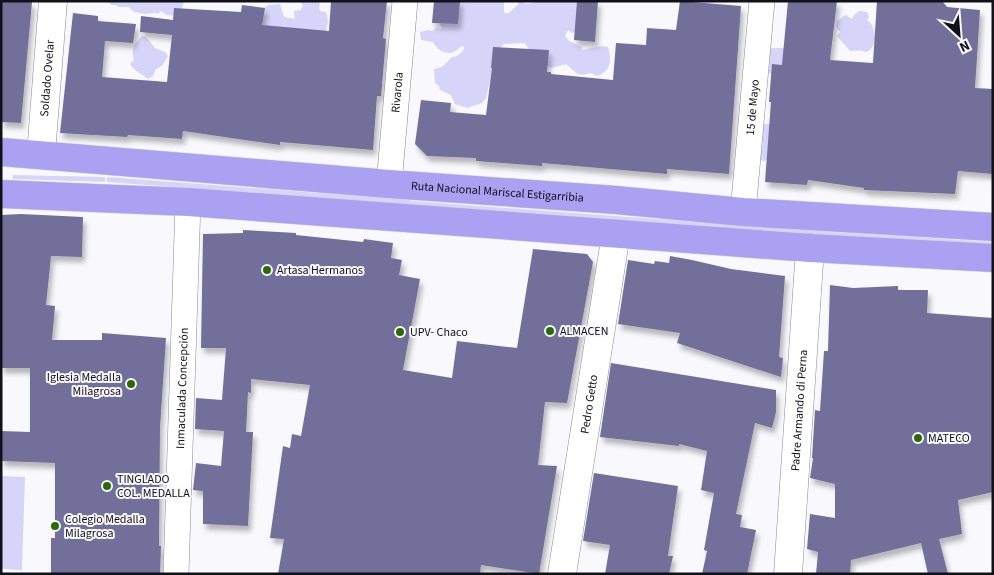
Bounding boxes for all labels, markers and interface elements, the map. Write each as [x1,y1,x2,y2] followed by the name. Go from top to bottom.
[934,10,984,60] north arrow
[956,35,973,57] text: N
[35,38,58,117] street label: Soldado Ovelar
[387,71,407,113] street label: Rivarola
[741,79,763,136] street label: 15 de Mayo
[410,177,584,206] street label: Ruta Nacional Mariscal Estigarribia
[277,262,363,279] place label: Artasa Hermanos
[261,264,273,276] marker: Artasa Hermanos
[560,323,608,340] place label: ALMACEN
[410,324,468,341] place label: UPV- Chaco
[544,325,556,337] marker: ALMACEN
[394,326,406,338] marker: UPV- Chaco
[172,327,192,449] street label: Inmaculada Concepción
[786,349,812,472] street label: Padre Armando di Perna
[47,369,121,400] place label: Iglesia Medalla Milagrosa
[576,373,602,435] street label: Pedro Getto
[125,378,137,390] marker: Iglesia Medalla Milagrosa
[928,430,970,447] place label: MATECO
[912,432,924,444] marker: MATECO
[117,471,190,502] place label: TINGLADO COL. MEDALLA
[101,480,113,492] marker: TINGLADO COL. MEDALLA
[65,511,145,542] place label: Colegio Medalla Milagrosa
[49,520,61,532] marker: Colegio Medalla Milagrosa

